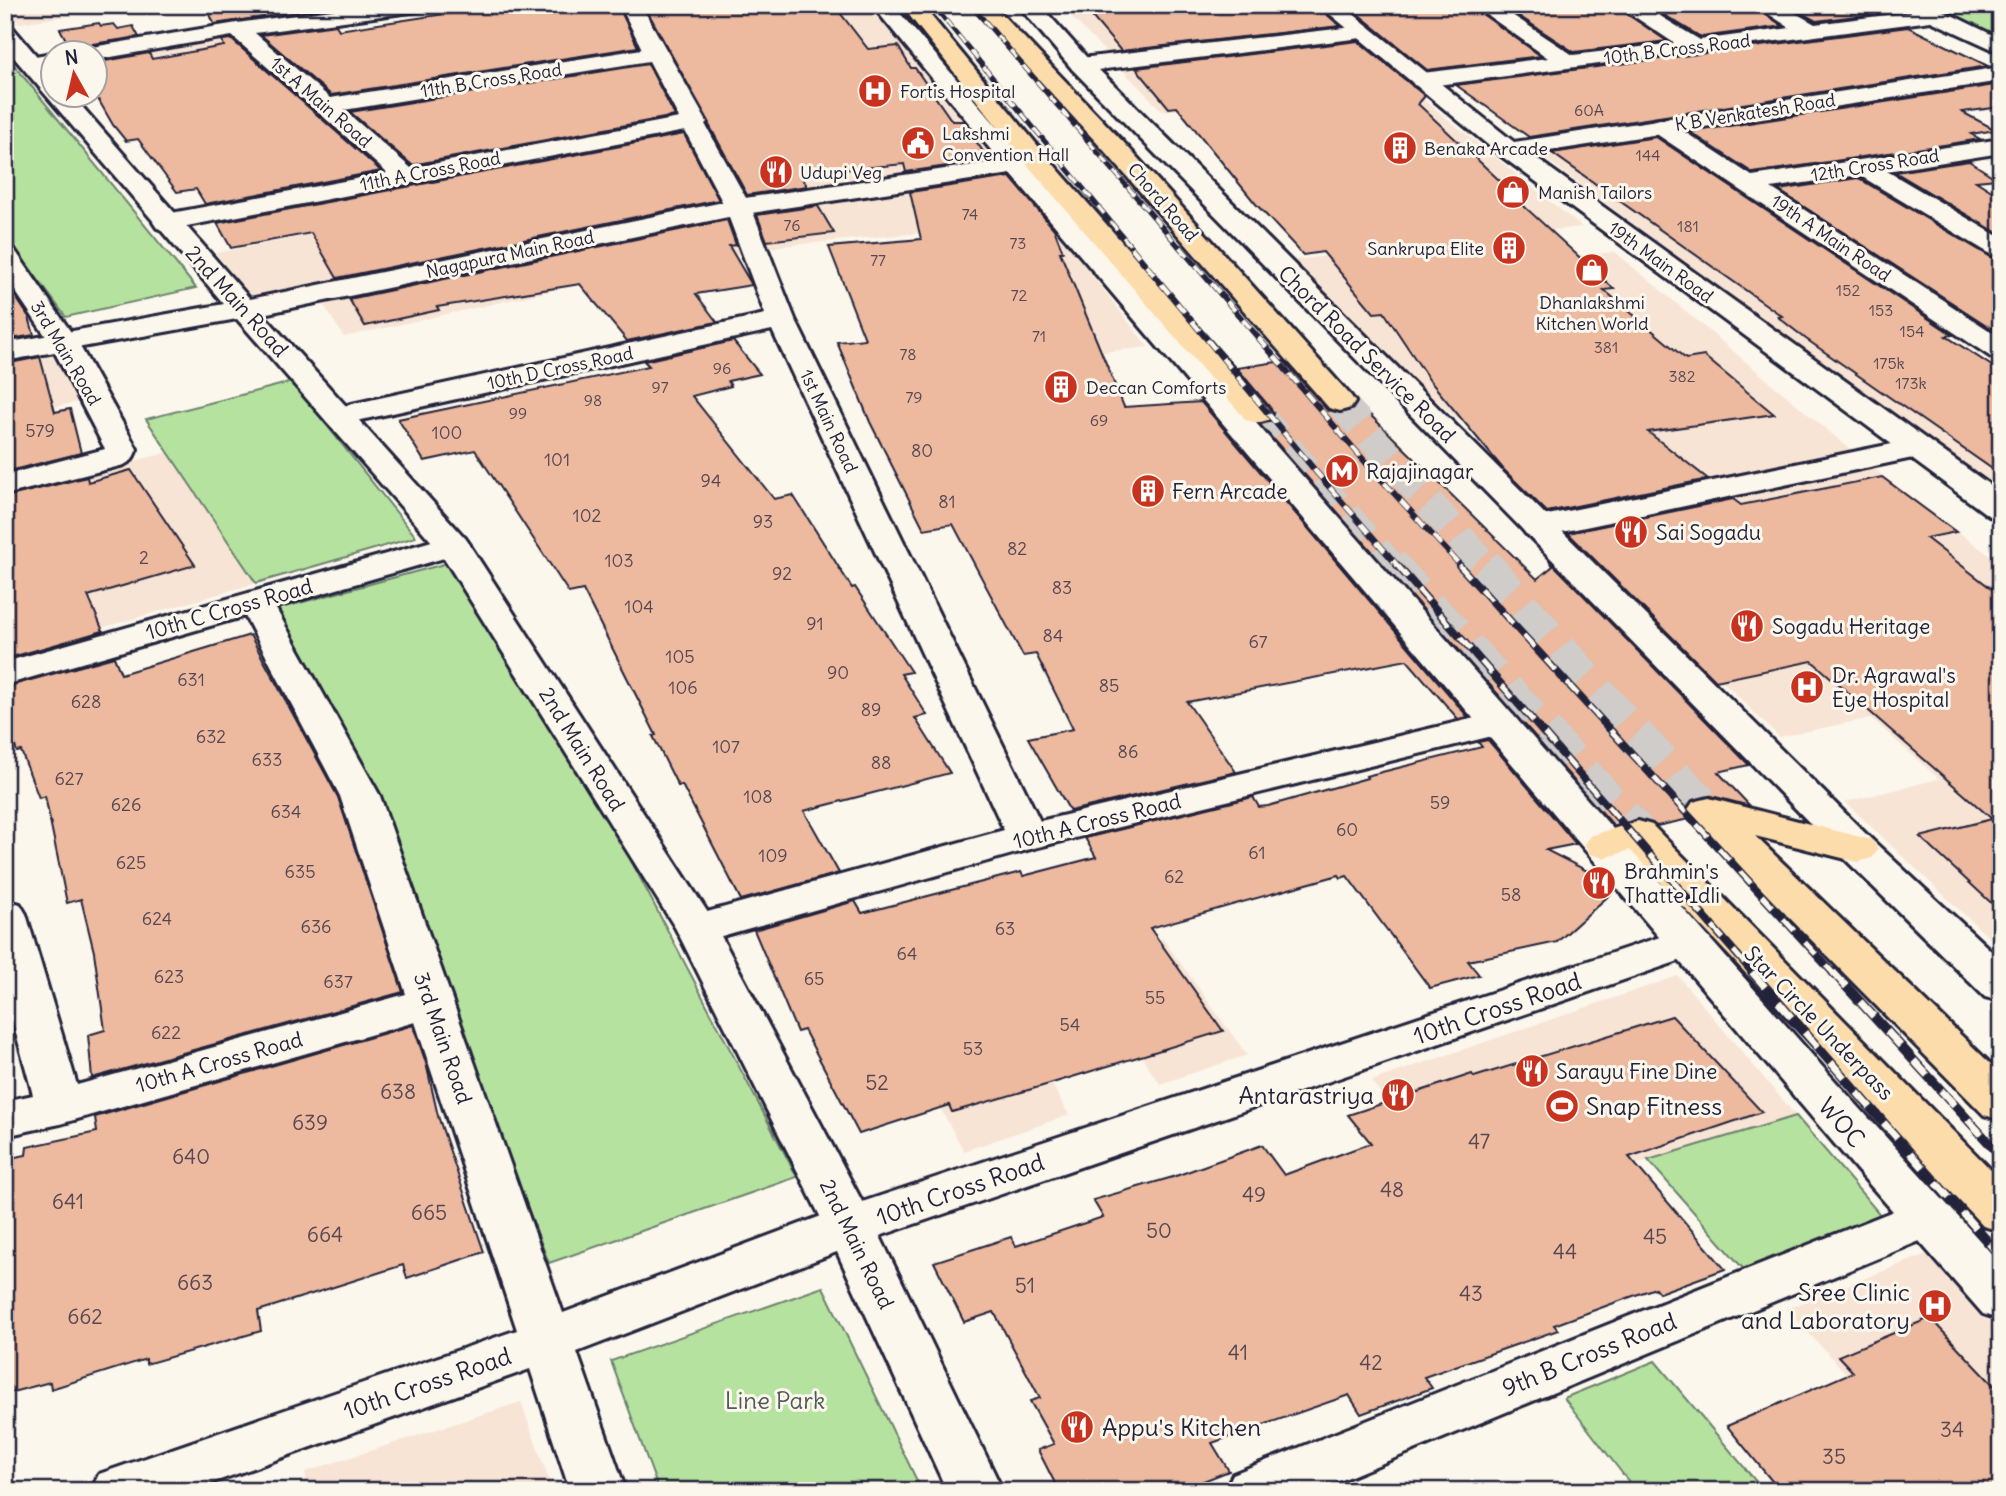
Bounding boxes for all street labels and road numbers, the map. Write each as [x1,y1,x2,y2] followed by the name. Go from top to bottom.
[1602,29,1752,69] street label: 10th B Cross Road
[265,52,377,153] street label: 1st A Main Road
[419,57,564,103] street label: 11th B Cross Road
[1673,88,1837,136] street label: K B Venkatesh Road
[1809,143,1941,186] street label: 12th Cross Road
[358,146,503,196] street label: 11th A Cross Road
[1123,158,1204,246] street label: Chord Road
[1767,189,1896,287] street label: 19th A Main Road
[1604,216,1718,308] street label: 19th Main Road
[424,225,596,283] street label: Nagapura Main Road
[180,240,294,362] street label: 2nd Main Road
[1273,260,1461,448] street label: Chord Road Service Road
[26,297,106,410] street label: 3rd Main Road
[485,341,636,395] street label: 10th D Cross Road
[795,366,863,477] street label: 1st Main Road
[142,572,316,646] street label: 10th C Cross Road
[533,682,631,816] street label: 2nd Main Road
[1010,787,1184,855] street label: 10th A Cross Road
[1738,940,1900,1106] street label: Star Circle Underpass
[1409,965,1585,1051] street label: 10th Cross Road
[408,969,478,1107] street label: 3rd Main Road
[133,1025,305,1099] street label: 10th A Cross Road
[1812,1091,1872,1153] street label: WOC
[872,1146,1048,1232] street label: 10th Cross Road
[814,1175,900,1313] street label: 2nd Main Road
[1497,1305,1681,1403] street label: 9th B Cross Road
[339,1340,515,1426] street label: 10th Cross Road

